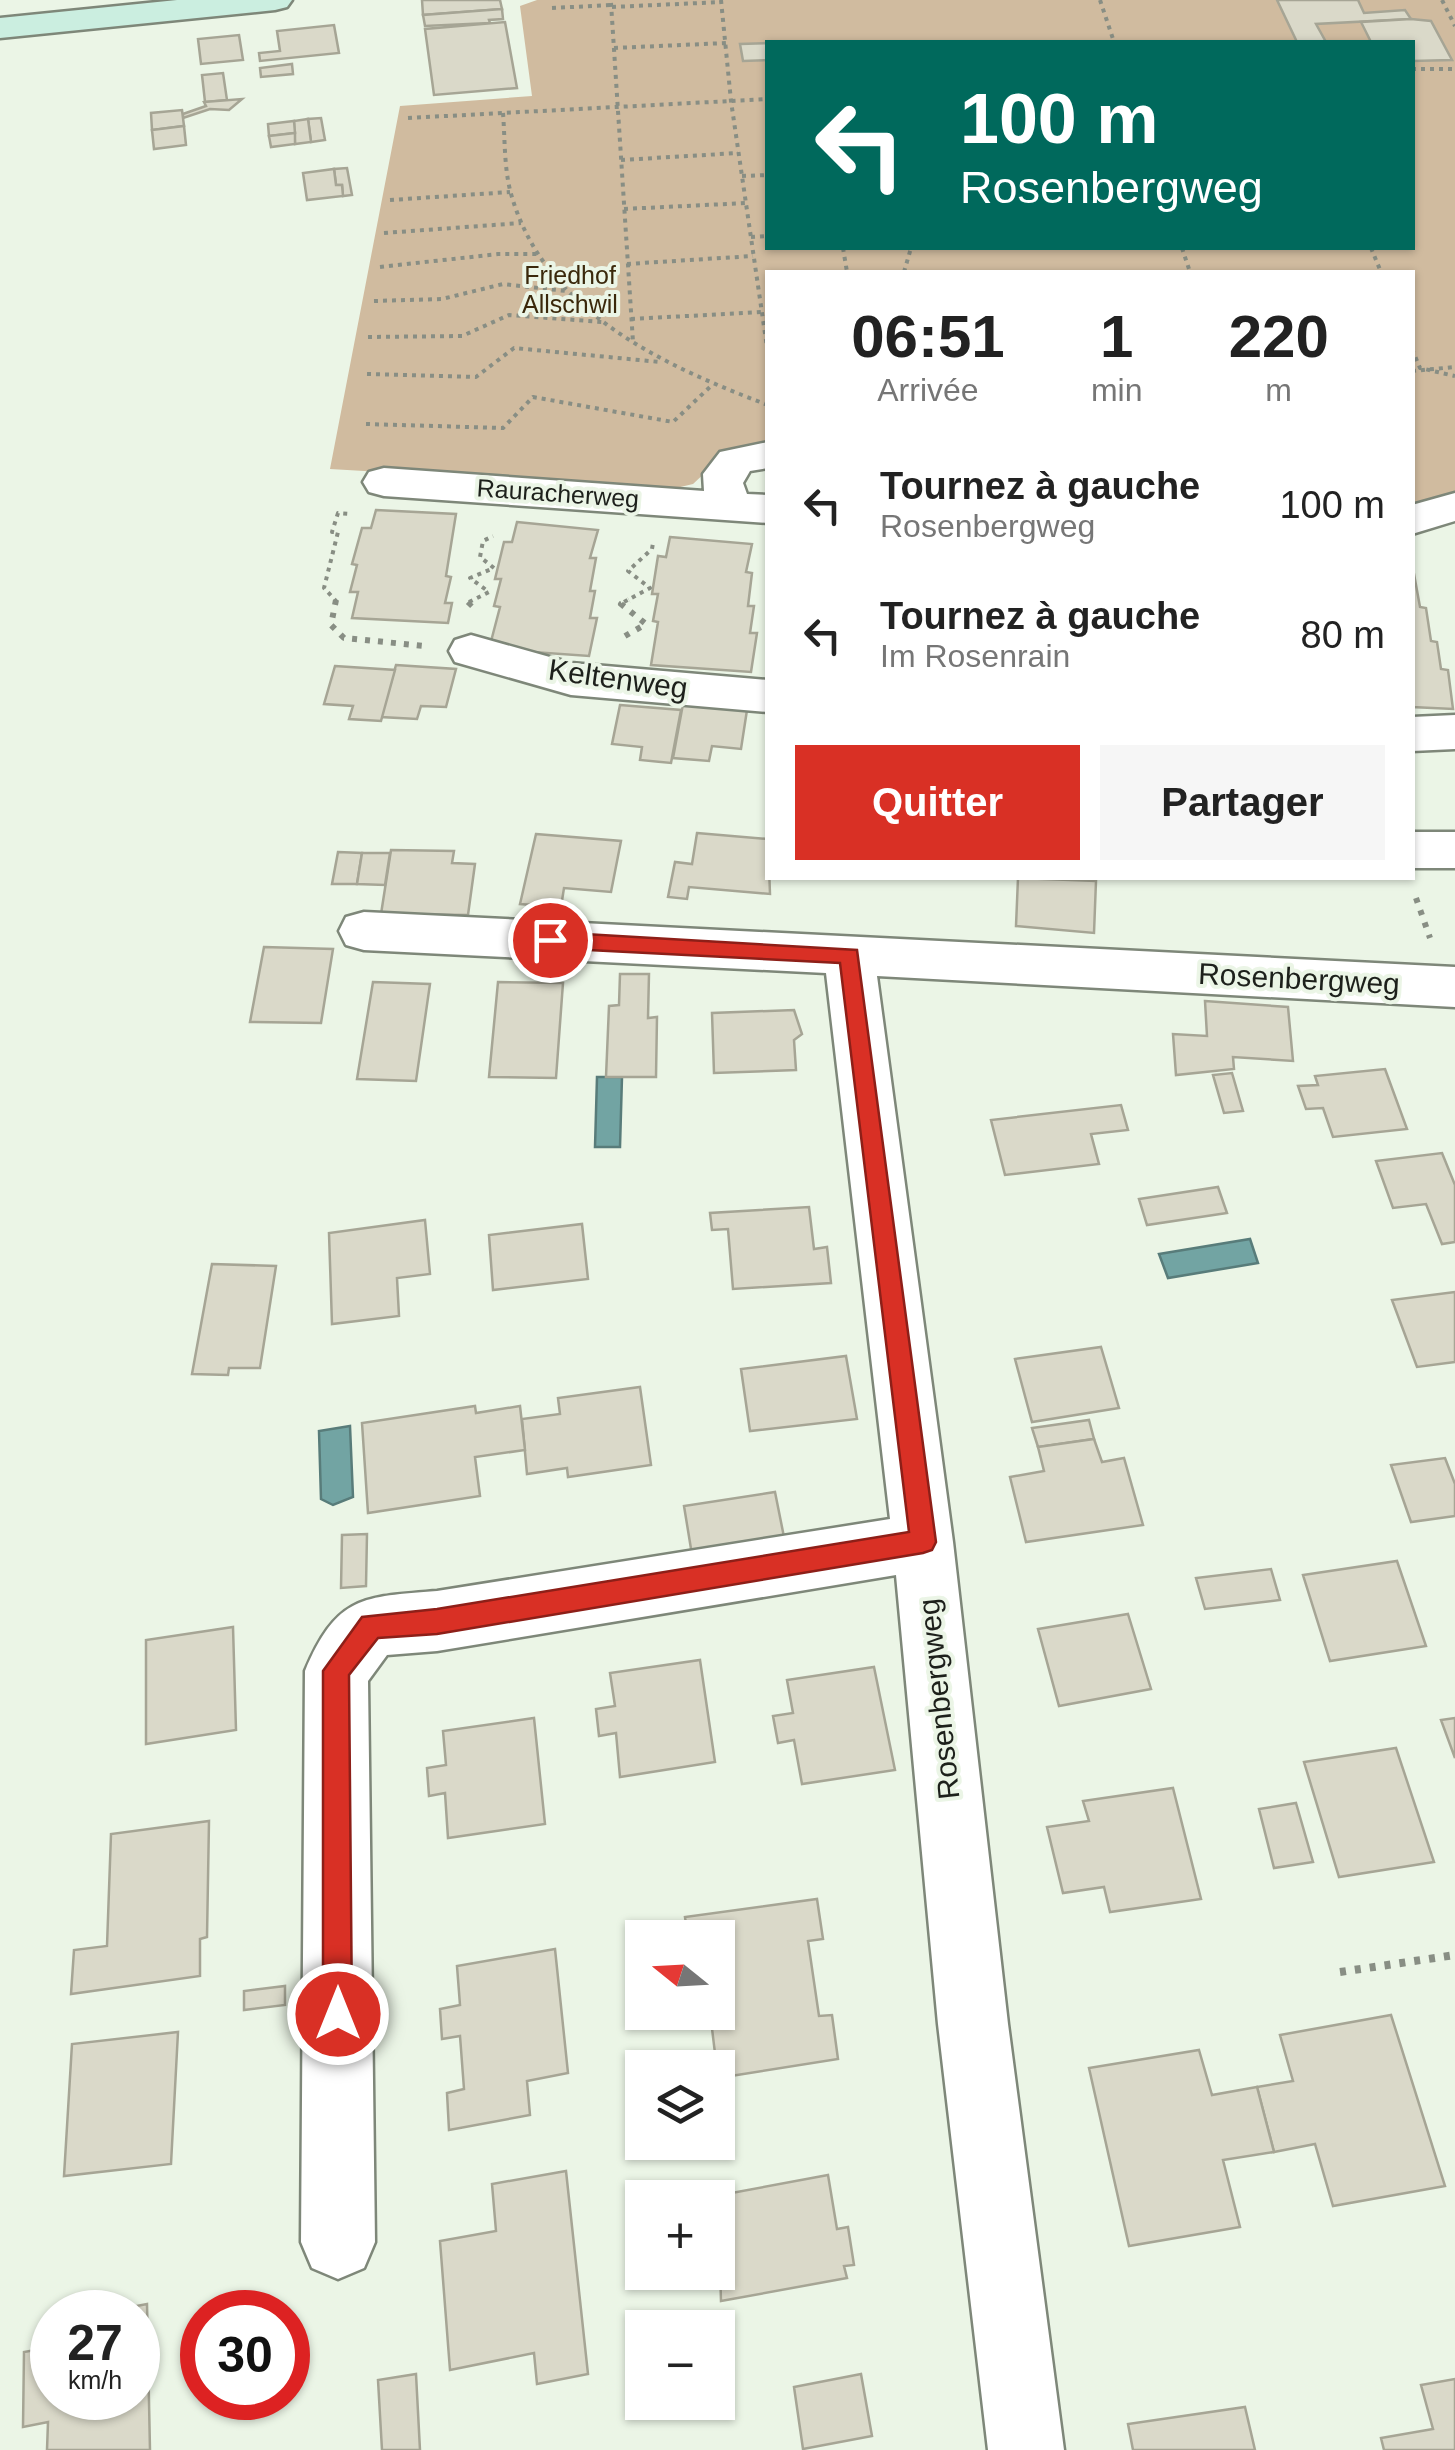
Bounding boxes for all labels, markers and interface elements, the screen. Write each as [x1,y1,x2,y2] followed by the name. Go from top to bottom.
[795,80,925,210] icon: left
[960,80,1158,158] text: 100 m
[960,162,1263,213] text: Rosenbergweg
[522,261,618,318] park label: Friedhof Allschwil
[851,303,1005,370] text: 06:51
[1100,303,1133,370] text: 1
[1229,303,1329,370] text: 220
[877,372,979,408] text: Arrivée
[1091,372,1142,408] text: min
[1265,372,1292,408] text: m
[880,465,1200,507] text: Tournez à gauche
[476,473,640,513] street label: Rauracherweg
[795,478,850,533] icon: left
[1279,484,1385,526] text: 100 m
[880,508,1095,544] text: Rosenbergweg
[880,595,1200,637] text: Tournez à gauche
[795,608,850,663] icon: left
[1301,614,1385,656] text: 80 m
[880,638,1070,674] text: Im Rosenrain
[546,652,690,705] street label: Keltenweg
[795,745,1080,860] button: Quitter
[1100,745,1385,860] button: Partager
[508,898,593,983] pin
[523,913,578,968] icon: arrive
[1197,957,1401,1000] street label: Rosenbergweg
[912,1597,965,1801] street label: Rosenbergweg
[625,1920,735,2030] north arrow
[625,1920,735,2420] map controls
[286,1962,390,2066] position arrow
[625,2050,735,2160] button: layers
[625,2180,735,2290] button: +
[180,2290,310,2420] speed limit sign: 30
[625,2310,735,2420] button: −
[67,2315,123,2371] text: 27
[68,2366,122,2394] text: km/h

